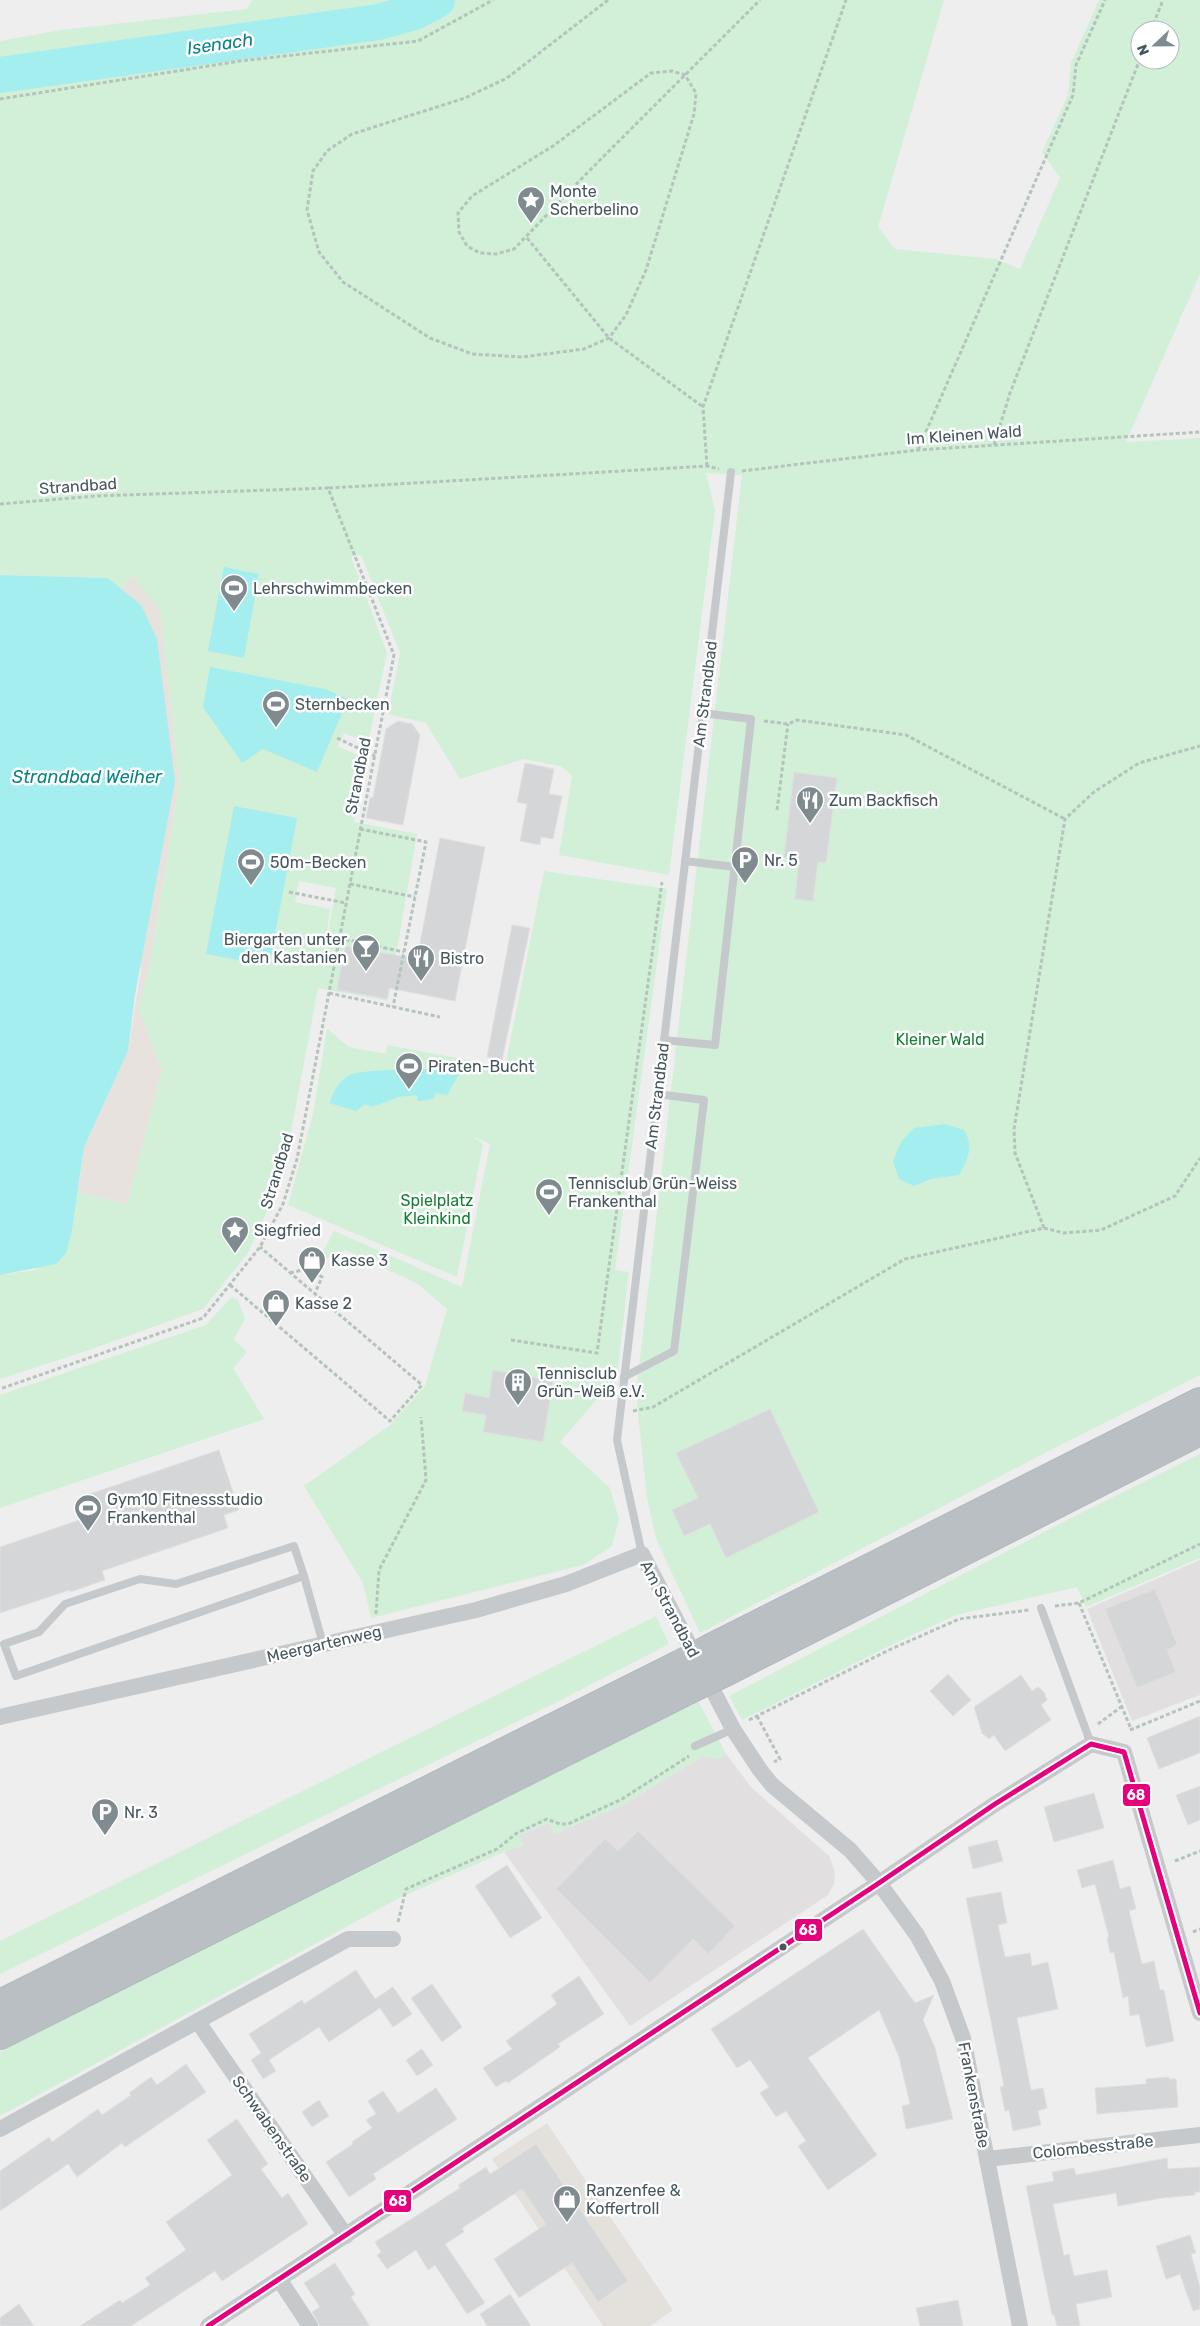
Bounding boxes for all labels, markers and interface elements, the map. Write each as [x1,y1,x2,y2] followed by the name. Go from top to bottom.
[1130,20,1180,70] north arrow
[186,28,254,60] water label: Isenach
[1134,42,1153,58] text: N
[550,182,639,219] place label: Monte Scherbelino
[516,185,546,224] place icon: Monte Scherbelino
[906,421,1022,449] street label: Im Kleinen Wald
[38,474,118,498] street label: Strandbad
[219,573,249,612] sports icon: Lehrschwimmbecken
[253,579,412,598] place label: Lehrschwimmbecken
[689,640,721,748] street label: Am Strandbad
[261,689,291,728] sports icon: Sternbecken
[295,695,390,714] place label: Sternbecken
[341,736,375,816] street label: Strandbad
[12,766,163,788] water label: Strandbad Weiher
[795,785,825,824] restaurant icon: Zum Backfisch
[829,791,938,810] place label: Zum Backfisch
[730,845,760,884] parking icon: Nr. 5
[236,847,266,886] sports icon: 50m-Becken
[764,851,798,870] place label: Nr. 5
[270,853,367,872] place label: 50m-Becken
[224,930,347,967] place label: Biergarten unter den Kastanien
[351,933,381,972] bar icon: Biergarten unter den Kastanien
[406,943,436,982] restaurant icon: Bistro
[440,949,484,968] place label: Bistro
[895,1030,985,1049] park label: Kleiner Wald
[641,1042,673,1150] street label: Am Strandbad
[394,1051,424,1090] sports icon: Piraten-Bucht
[428,1057,534,1076] place label: Piraten-Bucht
[257,1131,297,1211] street label: Strandbad
[568,1174,737,1211] place label: Tennisclub Grün-Weiss Frankenthal
[534,1177,564,1216] sports icon: Tennisclub Grün-Weiss Frankenthal
[401,1191,473,1228] park label: Spielplatz Kleinkind
[220,1215,250,1254] place icon: Siegfried
[254,1221,321,1240] place label: Siegfried
[297,1245,327,1284] shop icon: Kasse 3
[331,1251,388,1270] place label: Kasse 3
[261,1288,291,1327] shop icon: Kasse 2
[295,1294,352,1313] place label: Kasse 2
[537,1364,645,1401] place label: Tennisclub Grün-Weiß e.V.
[503,1367,533,1406] building icon: Tennisclub Grün-Weiß e.V.
[107,1490,263,1527] place label: Gym10 Fitnessstudio Frankenthal
[73,1493,103,1532] sports icon: Gym10 Fitnessstudio Frankenthal
[637,1557,703,1661] street label: Am Strandbad
[265,1622,383,1666] street label: Meergartenweg
[1122,1783,1151,1807] line badge: 68
[1127,1787,1145,1804] text: 68
[90,1797,120,1836] parking icon: Nr. 3
[124,1803,158,1822] place label: Nr. 3
[794,1918,823,1942] line badge: 68
[799,1922,817,1939] text: 68
[778,1942,788,1952] unlabelled marker
[954,2040,994,2150] street label: Frankenstraße
[228,2072,316,2186] street label: Schwabenstraße
[1032,2131,1154,2163] street label: Colombesstraße
[586,2181,681,2218] place label: Ranzenfee & Koffertroll
[552,2184,582,2223] shop icon: Ranzenfee & Koffertroll
[383,2189,412,2213] line badge: 68
[389,2193,407,2210] text: 68

